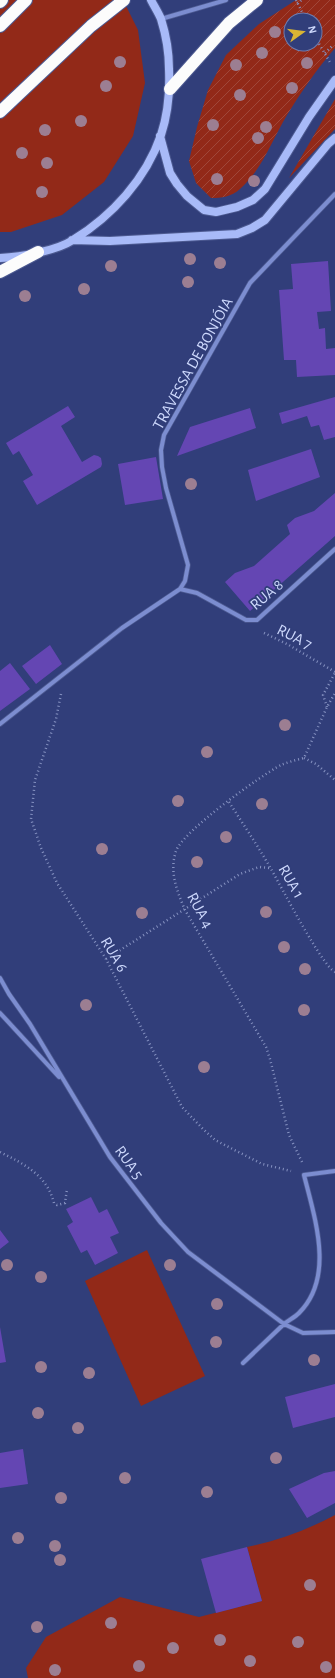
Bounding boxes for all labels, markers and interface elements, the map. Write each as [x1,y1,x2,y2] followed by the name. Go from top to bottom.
[283,12,323,52] north arrow
[306,25,318,35] text: N
[148,294,236,432] street label: TRAVESSA DE BONJÓIA
[247,576,286,613] street label: RUA 8
[274,621,315,653] street label: RUA 7
[275,862,307,901] street label: RUA 1
[184,890,216,931] street label: RUA 4
[98,934,130,975] street label: RUA 6
[112,1143,147,1182] street label: RUA 5

